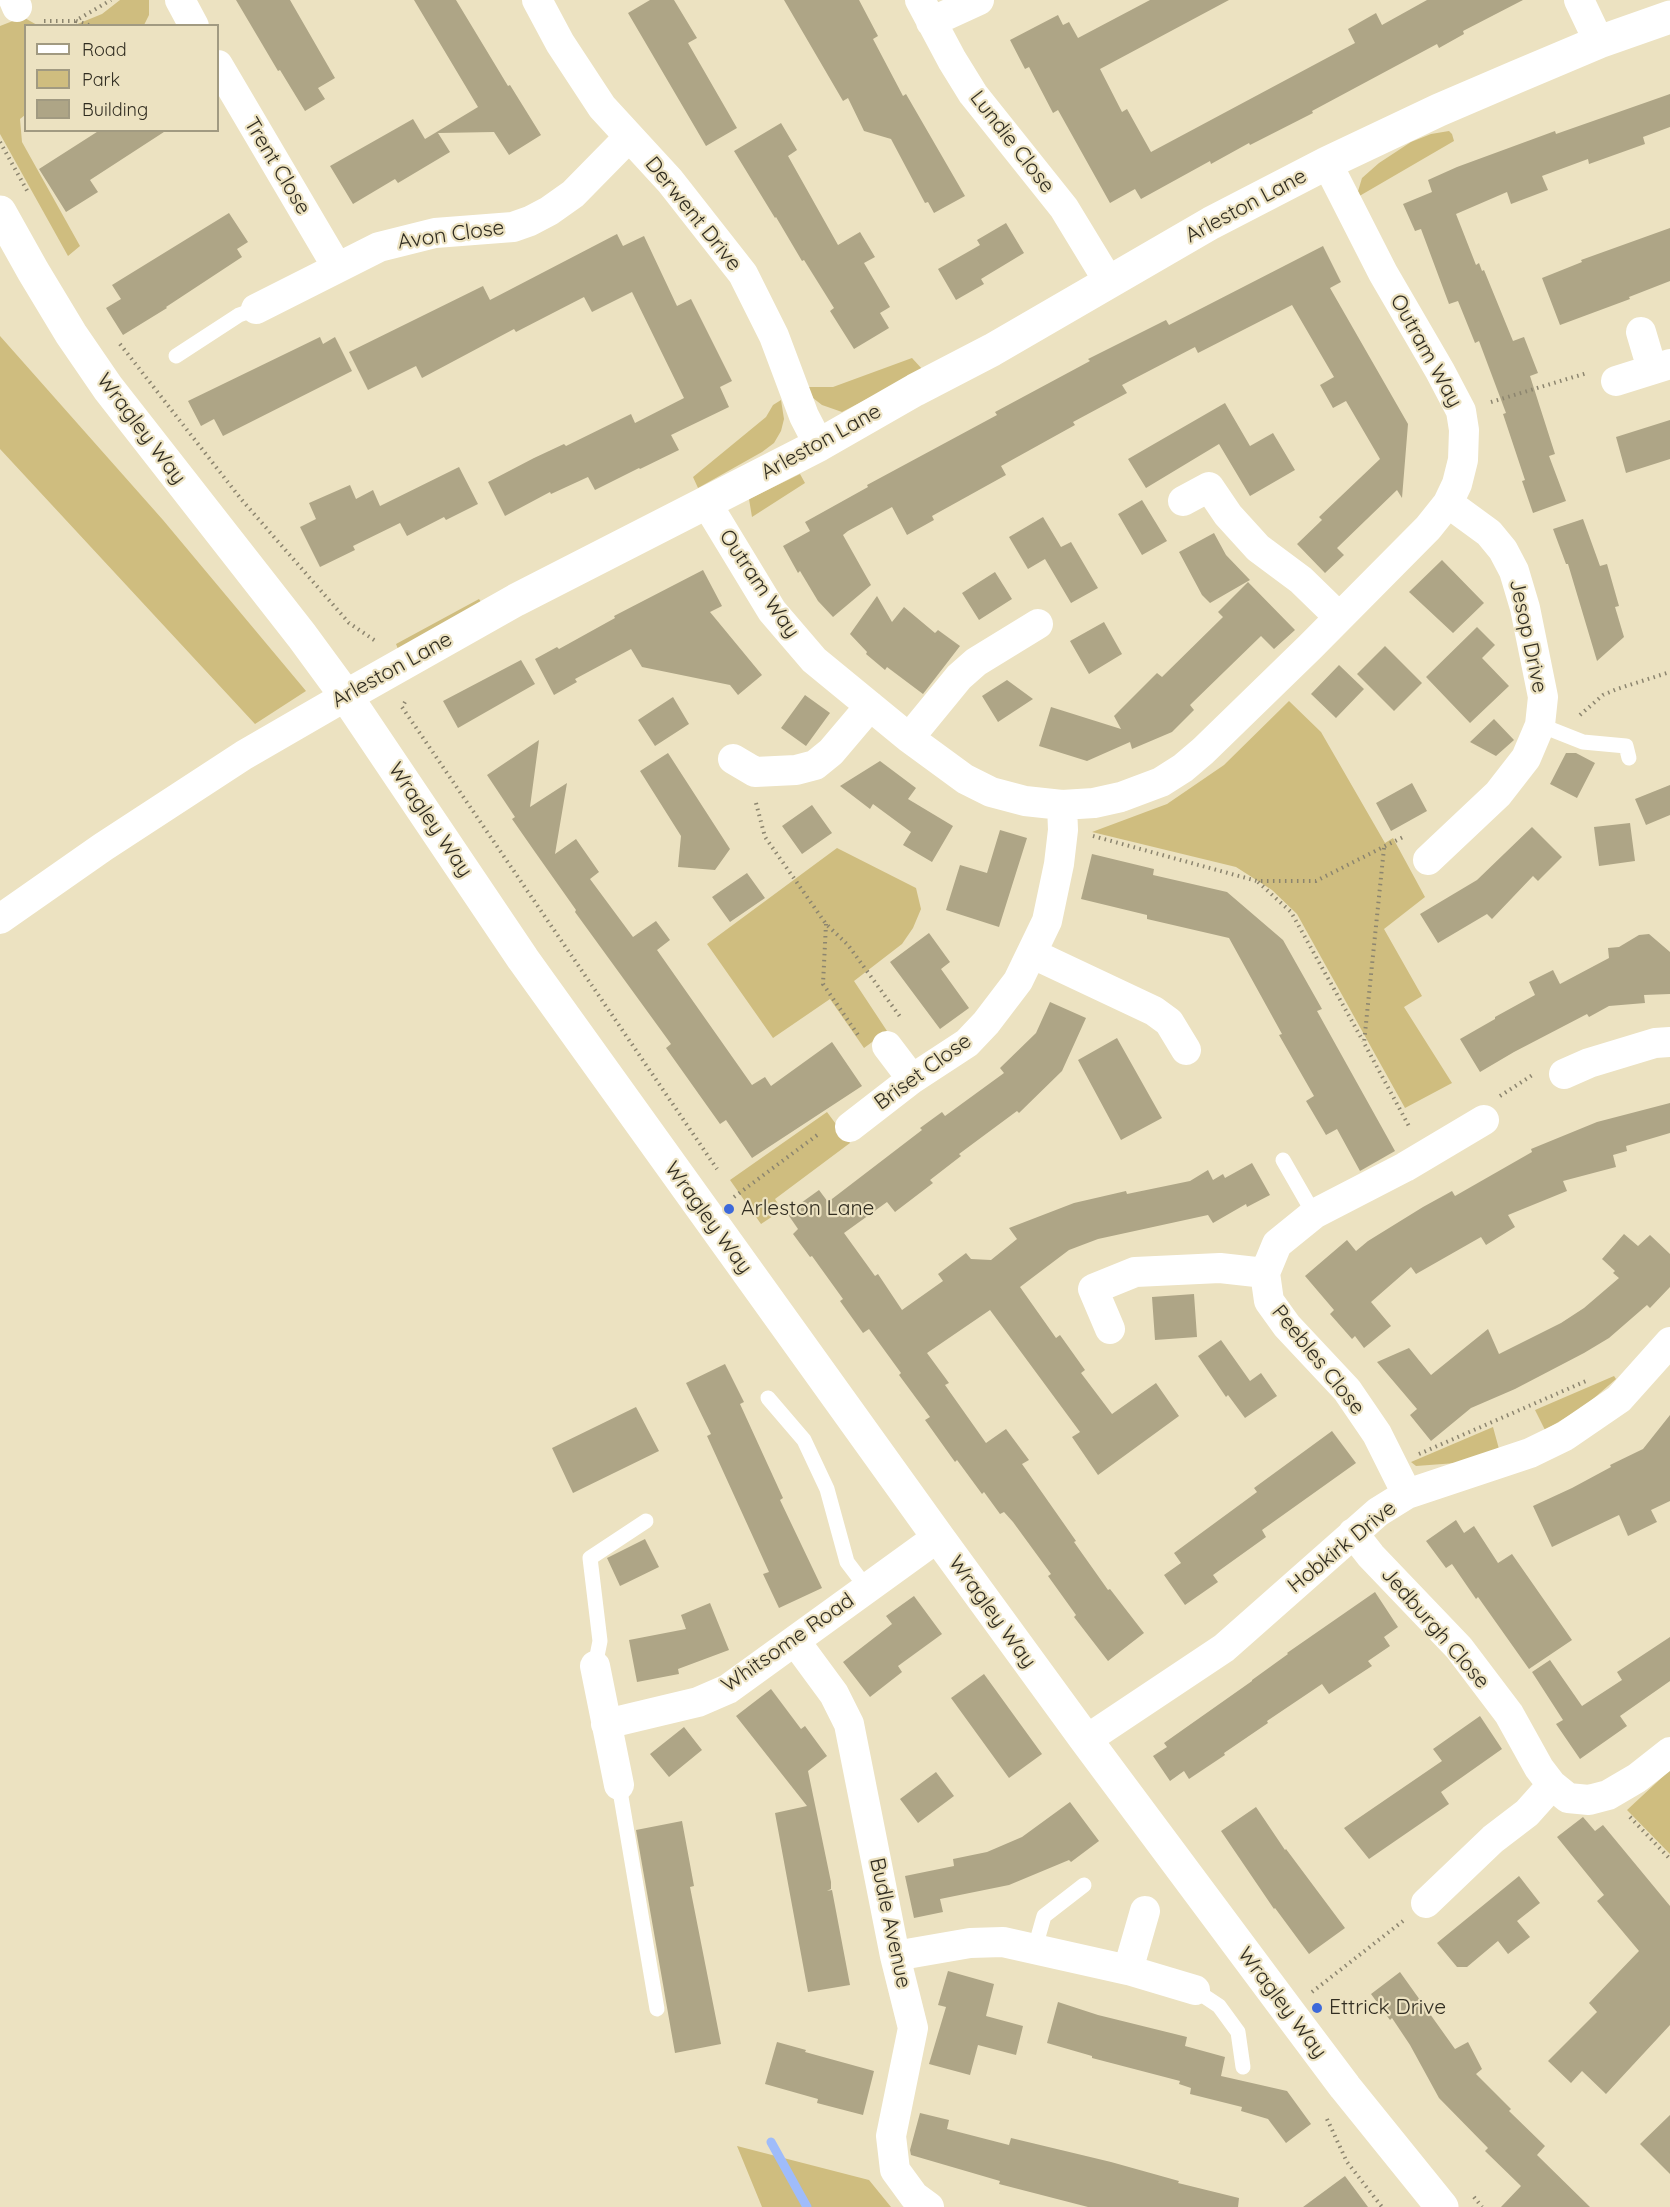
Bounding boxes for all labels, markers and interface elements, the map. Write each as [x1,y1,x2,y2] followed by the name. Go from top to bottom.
[24,24,219,132] legend
[82,38,127,61] text: Road
[82,68,120,91] text: Park
[964,86,1060,198] street label: Lundie Close
[82,98,148,121] text: Building
[238,113,316,219] street label: Trent Close
[639,152,747,276] street label: Derwent Drive
[1181,164,1311,248] street label: Arleston Lane
[396,215,506,255] street label: Avon Close
[1385,290,1467,412] street label: Outram Way
[91,368,191,490] street label: Wragley Way
[757,399,885,485] street label: Arleston Lane
[714,525,804,643] street label: Outram Way
[1504,577,1552,695] street label: Jesop Drive
[328,627,456,713] street label: Arleston Lane
[382,758,478,882] street label: Wragley Way
[870,1028,976,1116] street label: Briset Close
[659,1157,757,1279] street label: Wragley Way
[741,1196,874,1222] place label: Arleston Lane
[722,1202,736,1216] marker: Arleston Lane
[1266,1300,1370,1420] street label: Peebles Close
[1283,1496,1401,1598] street label: Hobkirk Drive
[943,1551,1041,1673] street label: Wragley Way
[1375,1562,1495,1694] street label: Jedburgh Close
[717,1588,859,1698] street label: Whitsome Road
[864,1856,916,1990] street label: Budle Avenue
[1232,1942,1332,2064] street label: Wragley Way
[1329,1995,1446,2021] place label: Ettrick Drive
[1310,2001,1324,2015] marker: Ettrick Drive

